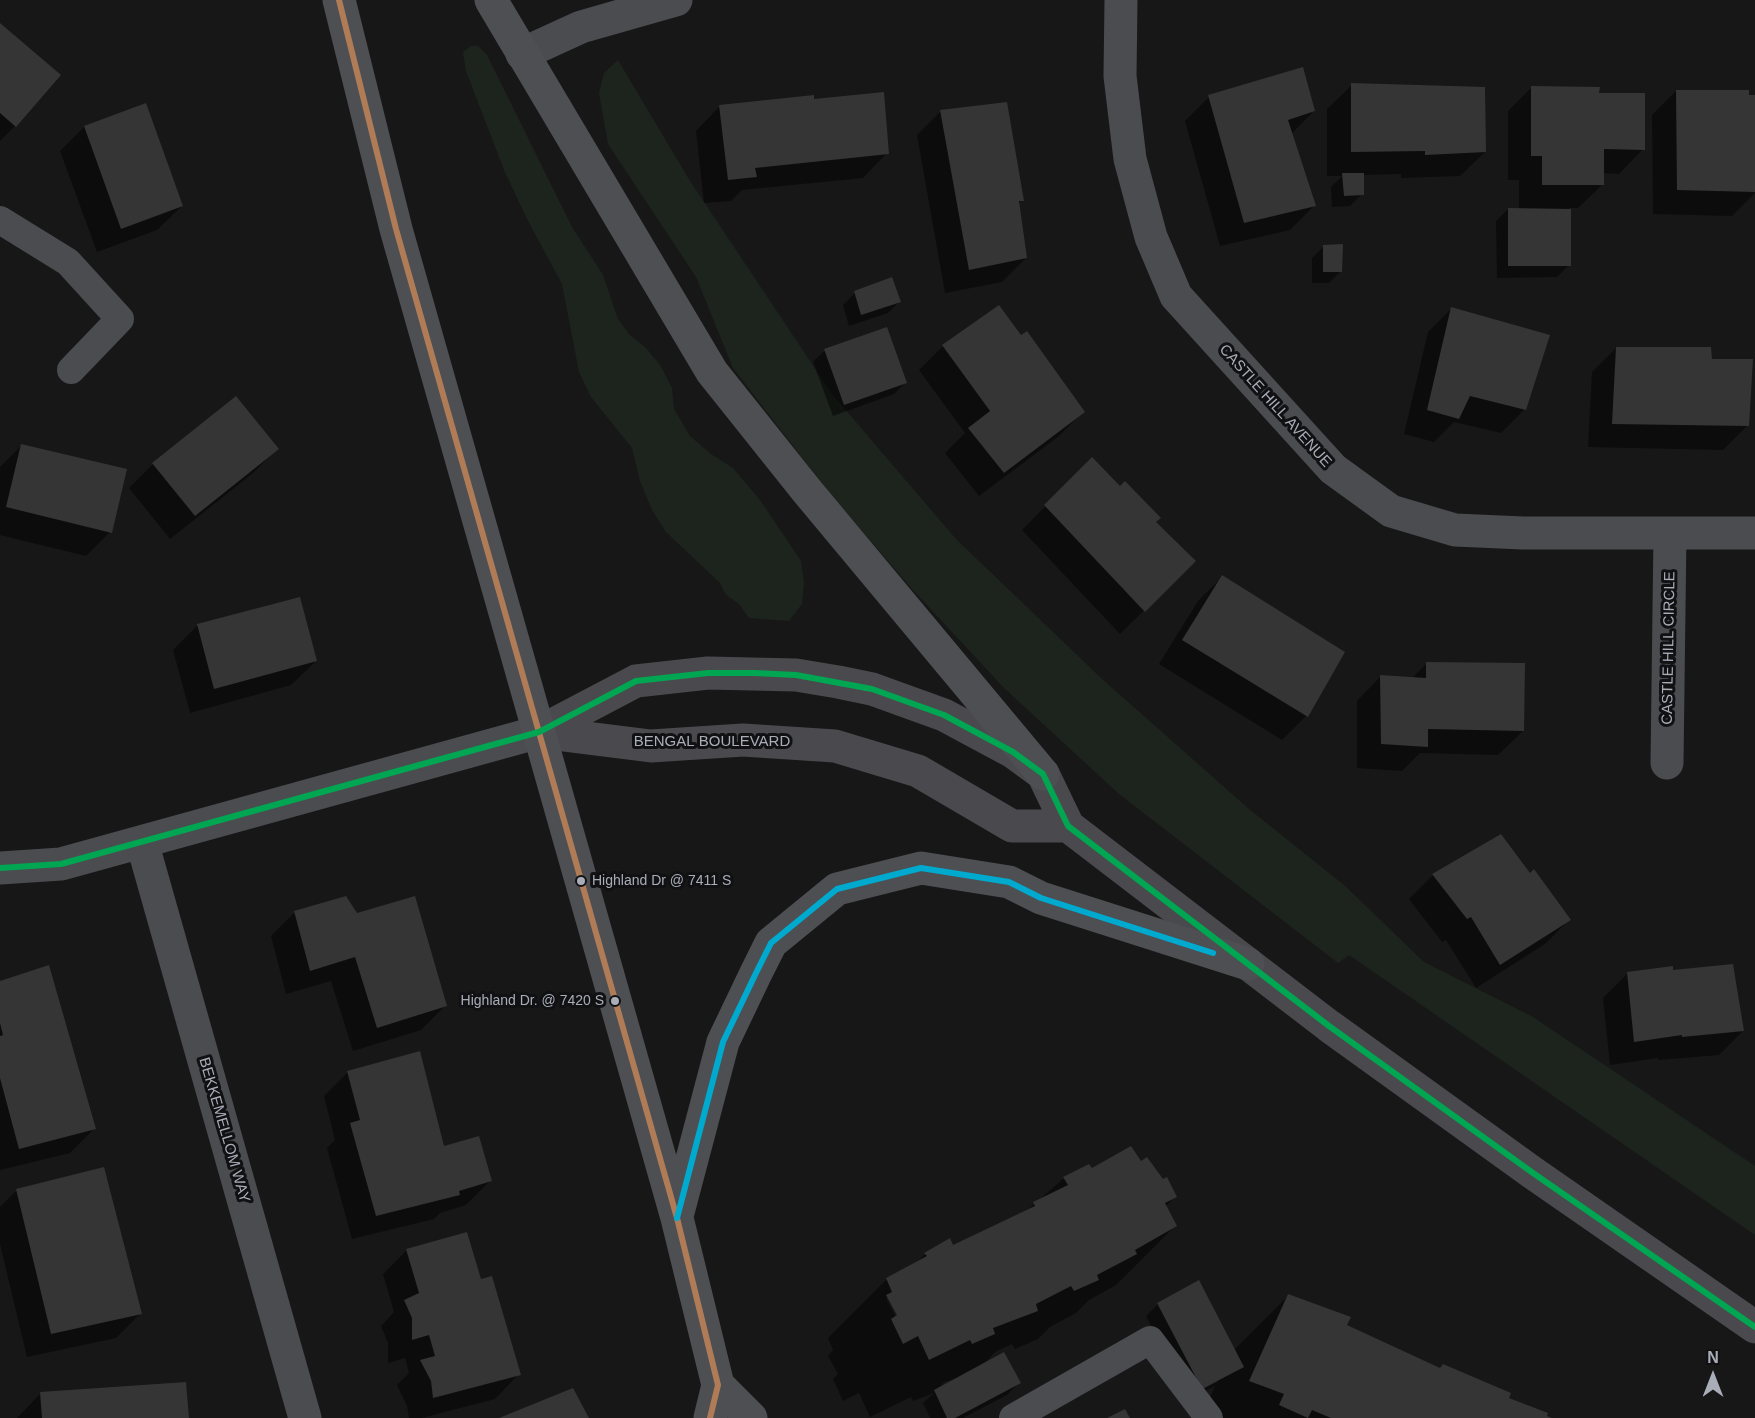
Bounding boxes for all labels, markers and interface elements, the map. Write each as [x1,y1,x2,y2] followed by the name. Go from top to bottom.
[1215,341,1335,471] street label: CASTLE HILL AVENUE
[1659,571,1679,725] street label: CASTLE HILL CIRCLE
[634,733,790,751] street label: BENGAL BOULEVARD
[592,873,731,889] place label: Highland Dr @ 7411 S
[575,875,587,887] marker: Highland Dr @ 7411 S
[461,993,604,1009] place label: Highland Dr. @ 7420 S
[609,995,621,1007] marker: Highland Dr. @ 7420 S
[195,1055,253,1205] street label: BEKKEMELLOM WAY
[1683,1346,1743,1406] north arrow
[1707,1349,1719,1366] text: N

